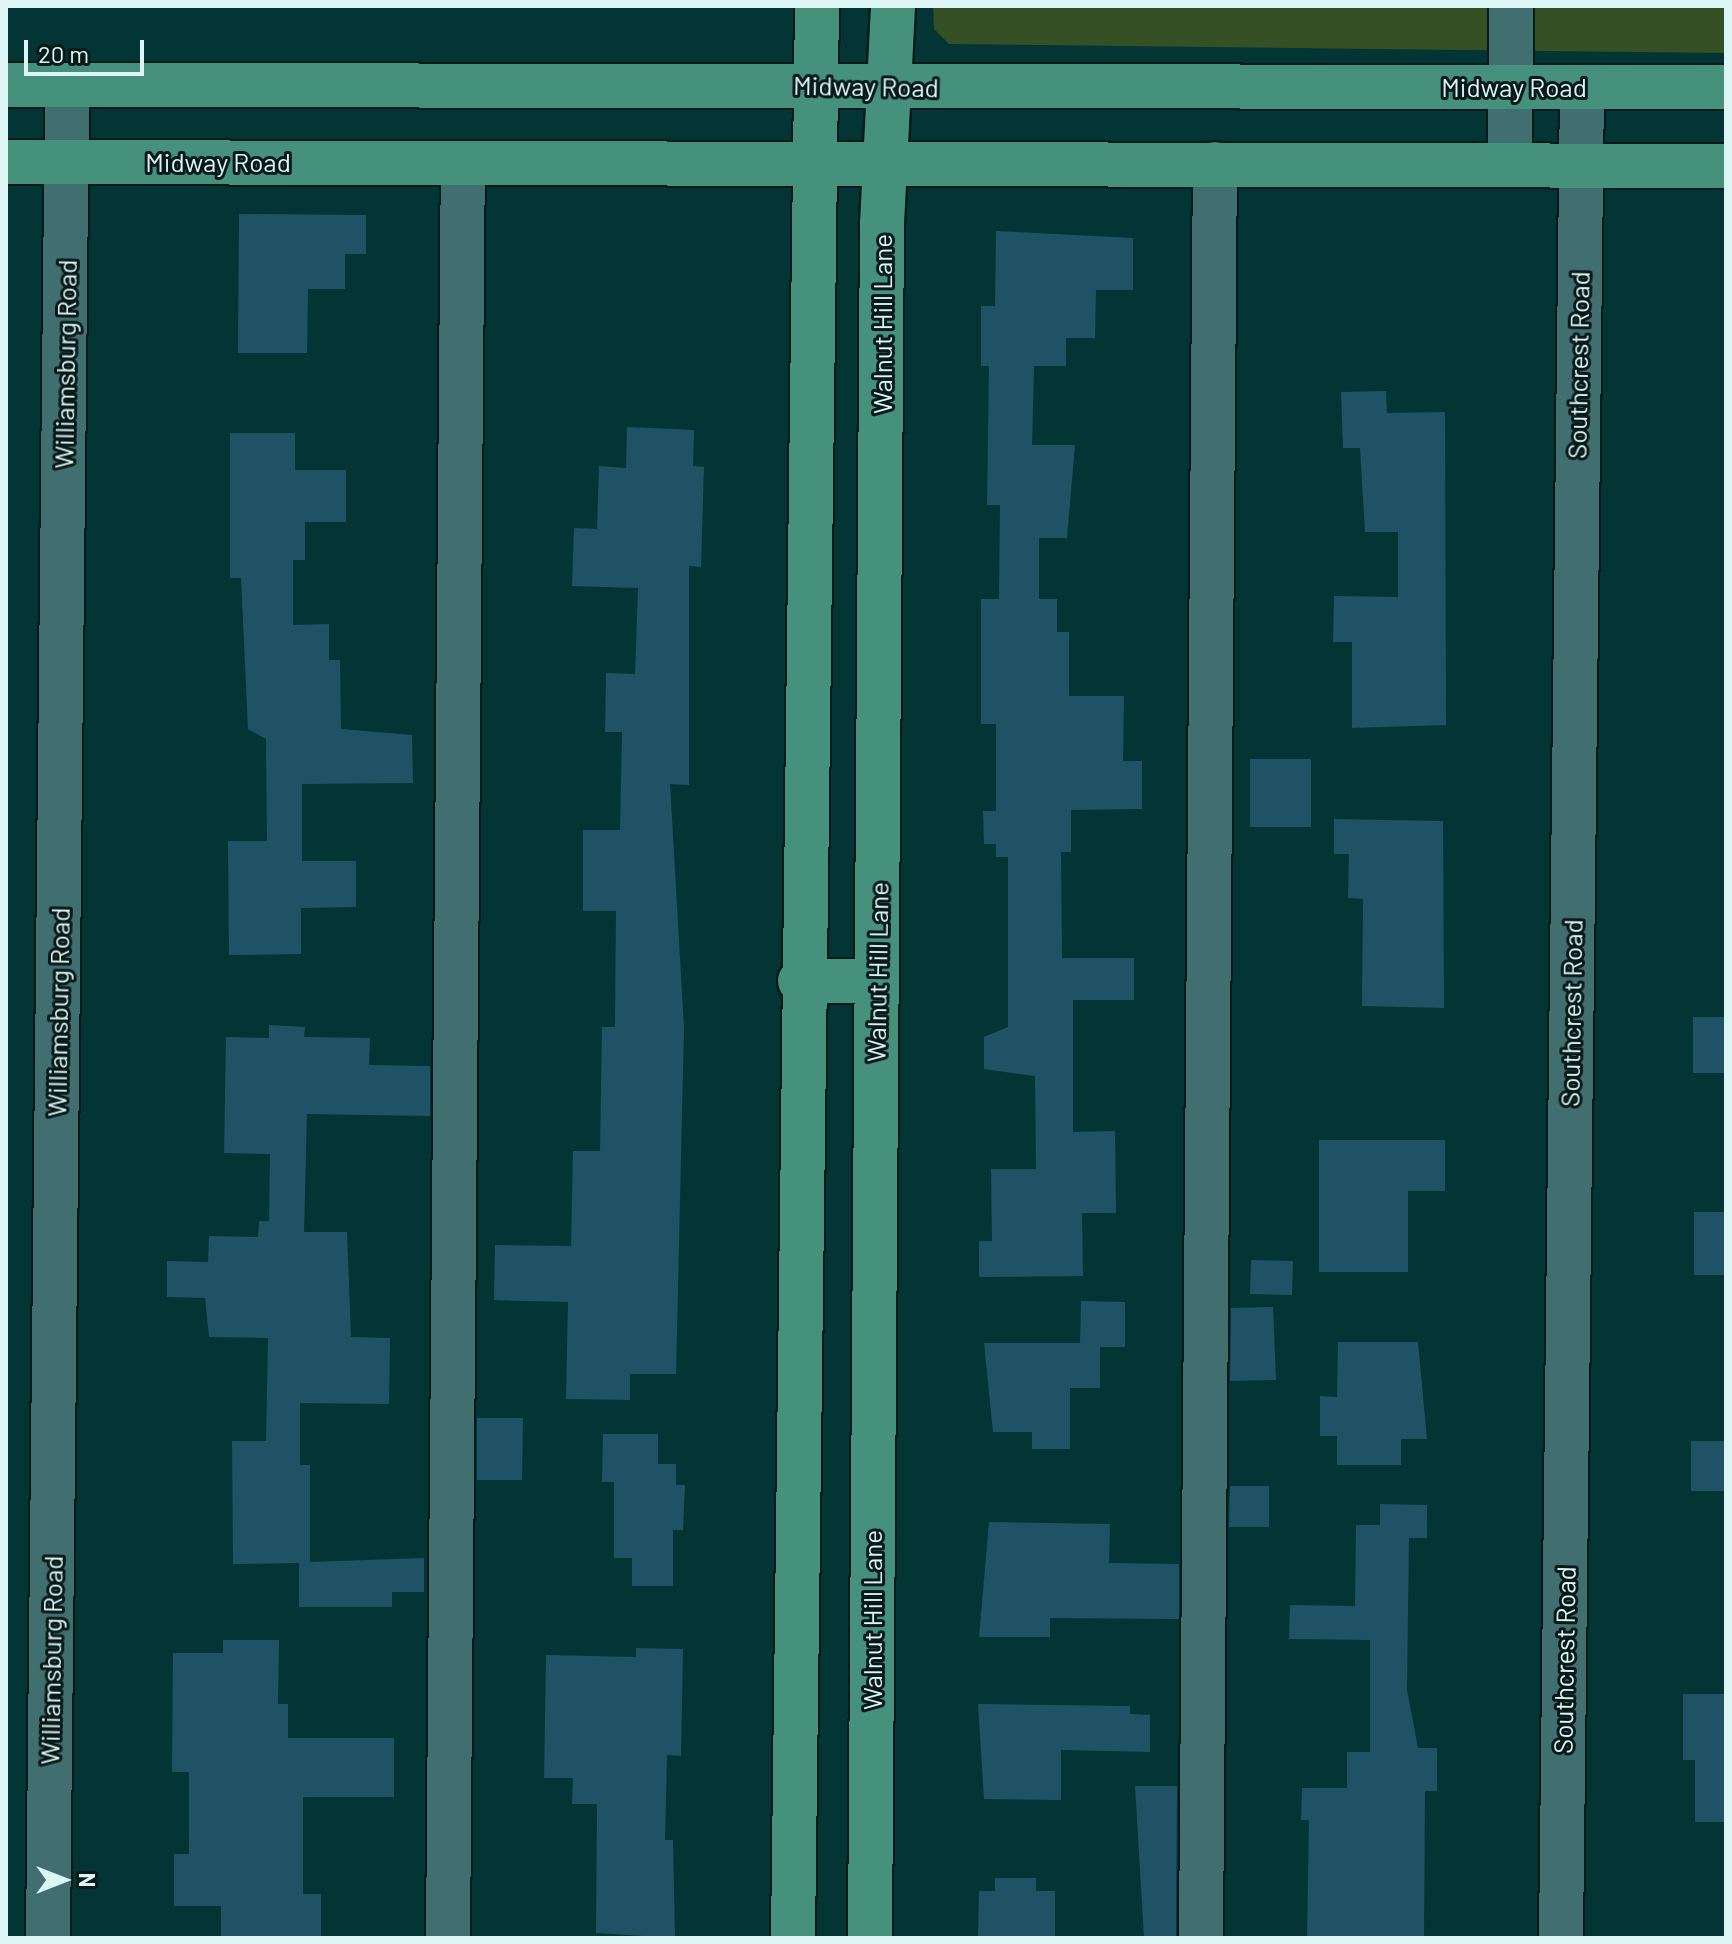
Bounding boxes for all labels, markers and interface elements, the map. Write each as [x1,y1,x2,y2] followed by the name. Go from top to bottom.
[28,24,148,74] scale bar
[38,39,89,68] text: 20 m
[793,69,939,103] street label: Midway Road
[1441,71,1587,103] street label: Midway Road
[145,146,291,178] street label: Midway Road
[866,234,898,414] street label: Walnut Hill Lane
[48,259,82,469] street label: Williamsburg Road
[1561,271,1595,459] street label: Southcrest Road
[860,882,894,1062] street label: Walnut Hill Lane
[41,907,75,1117] street label: Williamsburg Road
[1554,919,1588,1107] street label: Southcrest Road
[856,1530,888,1710] street label: Walnut Hill Lane
[34,1555,68,1765] street label: Williamsburg Road
[1547,1566,1581,1754] street label: Southcrest Road
[24,1840,104,1920] north arrow
[75,1873,101,1887] text: N

